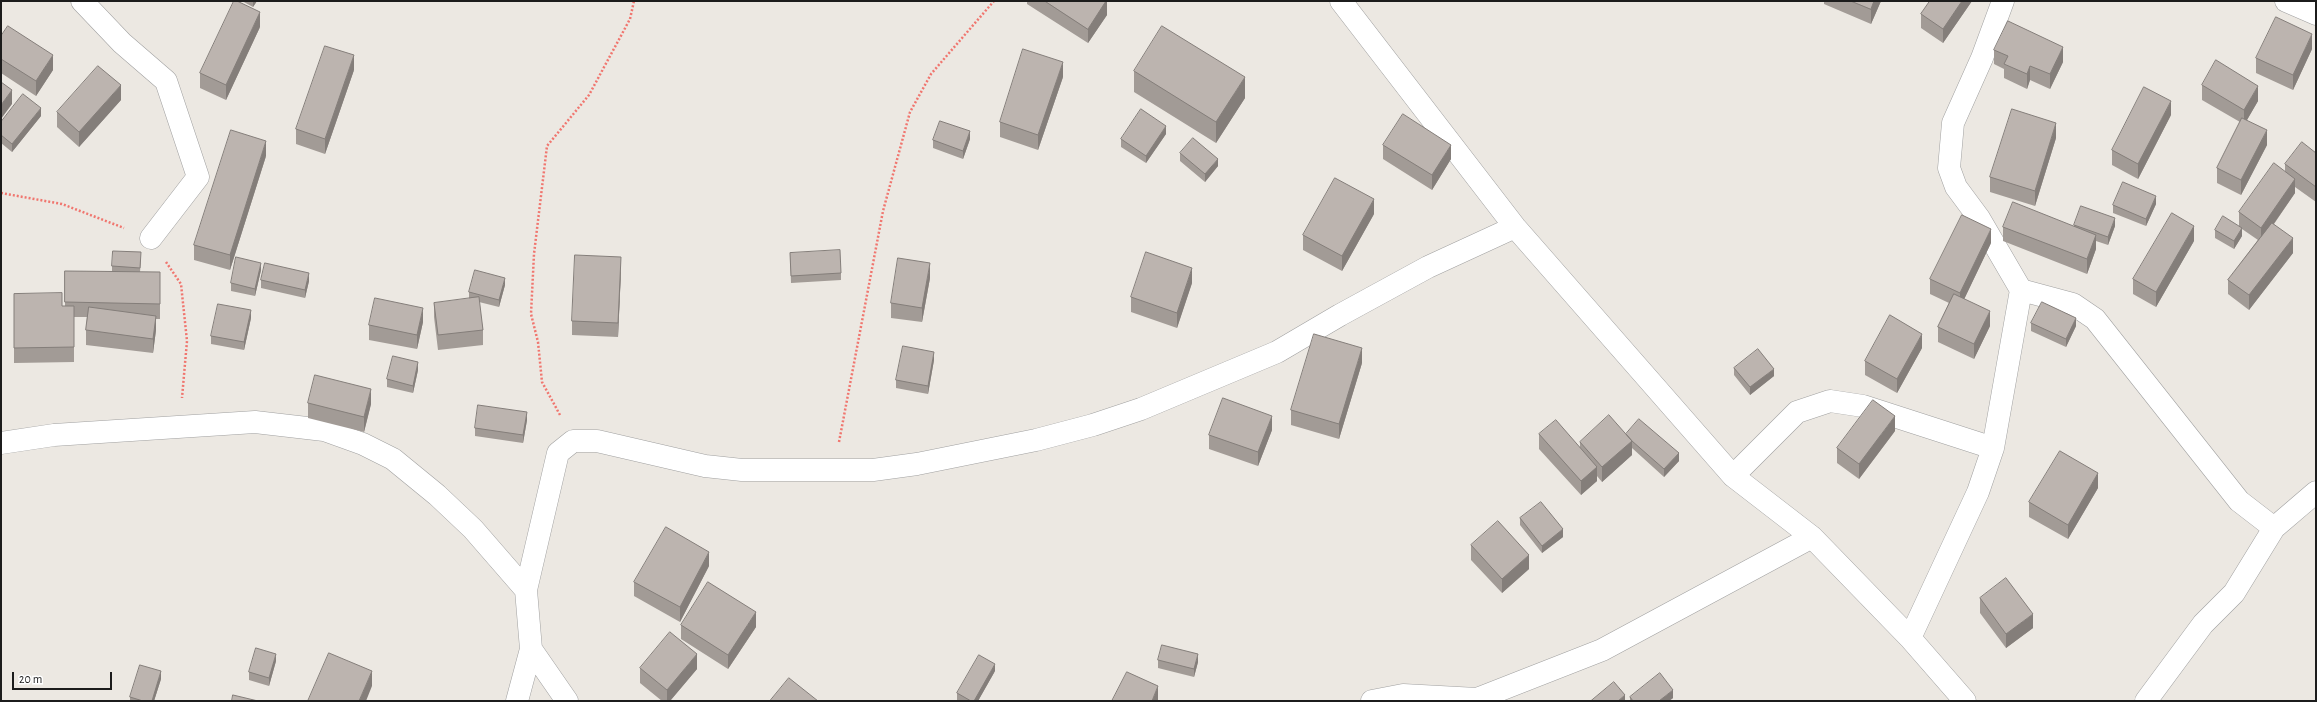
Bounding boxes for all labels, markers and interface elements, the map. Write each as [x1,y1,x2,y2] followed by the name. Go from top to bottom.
[14,664,114,690] scale bar
[19,673,42,685] text: 20 m

